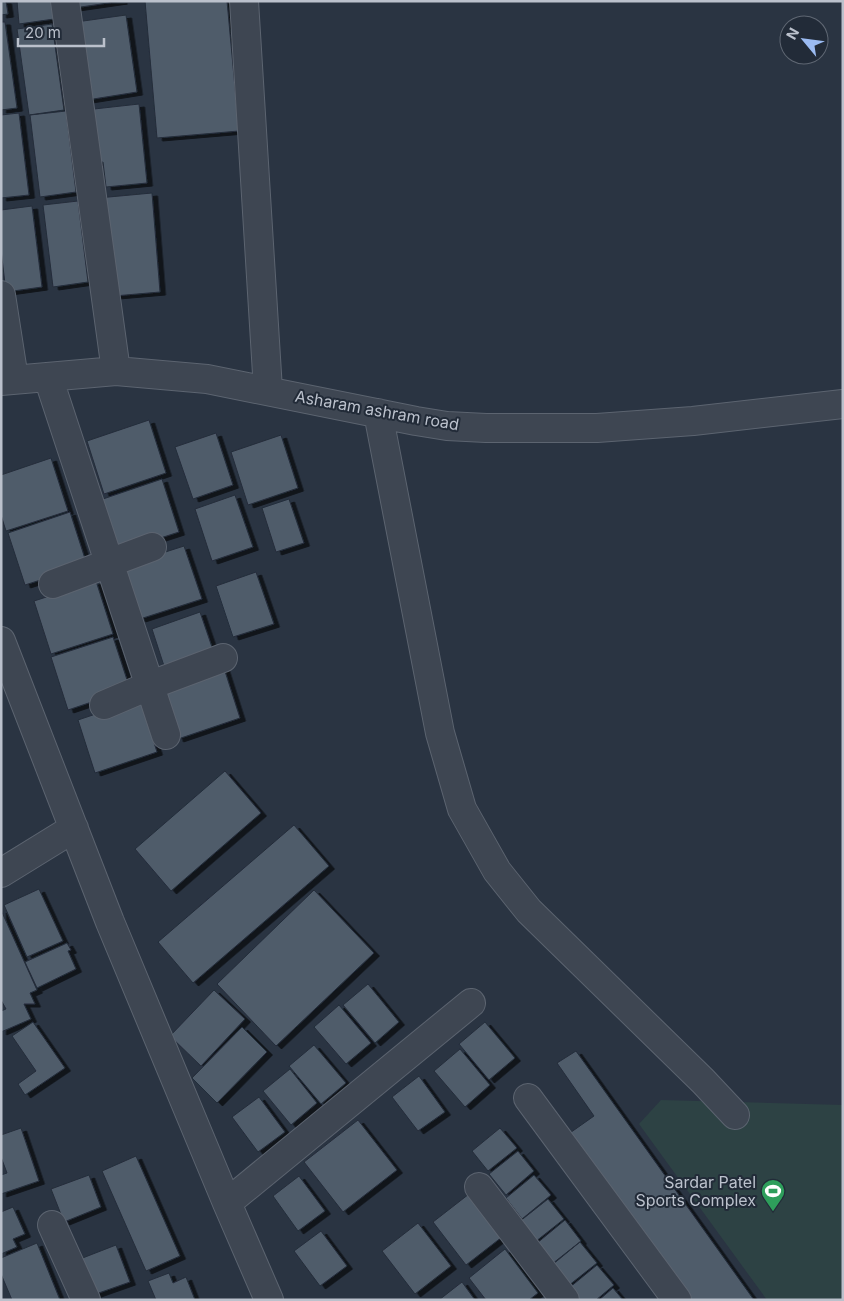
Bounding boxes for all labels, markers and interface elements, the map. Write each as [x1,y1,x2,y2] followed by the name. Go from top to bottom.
[18,15,104,47] scale bar
[779,15,829,65] north arrow
[25,23,61,42] text: 20 m
[782,25,802,42] text: N
[293,386,461,434] street label: Asharam ashram road
[635,1172,756,1210] place label: Sardar Patel Sports Complex
[760,1178,786,1212] sports icon: Sardar Patel Sports Complex

